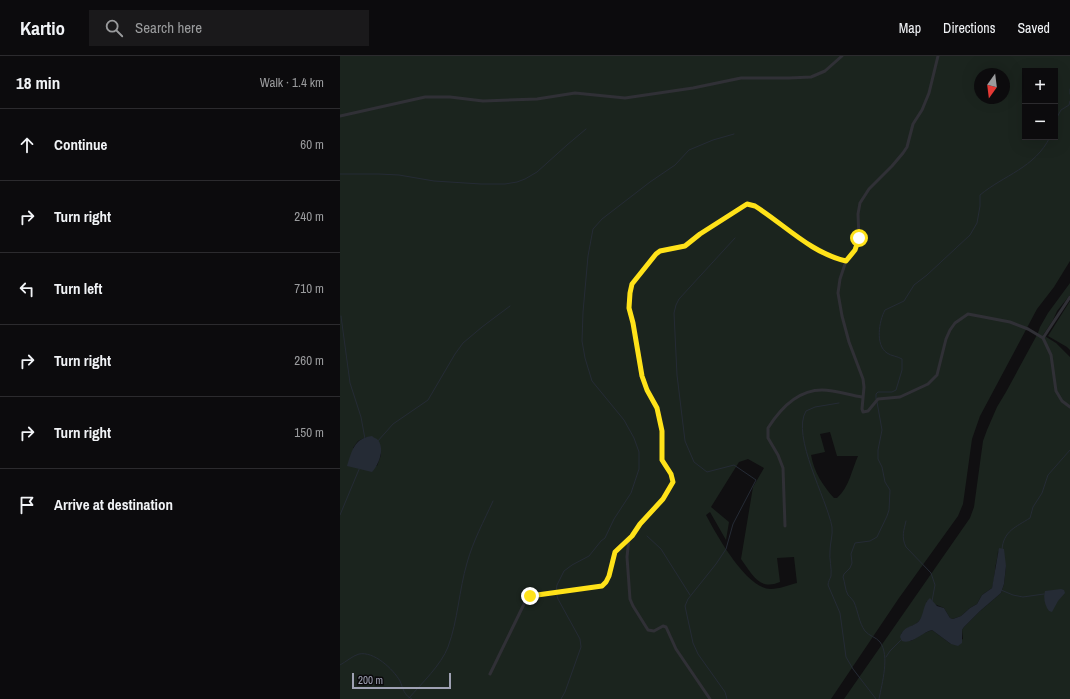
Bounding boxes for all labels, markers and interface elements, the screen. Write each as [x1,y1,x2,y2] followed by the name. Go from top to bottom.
[89,10,369,46] search box
[20,15,65,41] text: Kartio
[103,17,125,39] icon: search
[135,17,202,38] text: Search here
[899,19,921,37] text: Map
[943,19,995,37] text: Directions
[1017,19,1050,37] text: Saved
[974,68,1010,104] north arrow
[1022,68,1058,140] map controls
[1022,68,1058,104] button: +
[16,71,60,94] text: 18 min
[260,74,324,91] text: Walk · 1.4 km
[1022,104,1058,140] button: −
[16,134,38,156] icon: ahead
[54,134,107,155] text: Continue
[300,136,324,153] text: 60 m
[16,206,38,228] icon: right
[54,206,111,227] text: Turn right
[294,208,324,225] text: 240 m
[850,229,868,247] route start
[16,278,38,300] icon: left
[54,278,102,299] text: Turn left
[294,280,324,297] text: 710 m
[16,350,38,372] icon: right
[54,350,111,371] text: Turn right
[294,352,324,369] text: 260 m
[16,422,38,444] icon: right
[54,422,111,443] text: Turn right
[294,424,324,441] text: 150 m
[16,494,38,516] icon: arrive
[54,494,173,515] text: Arrive at destination
[521,587,539,605] route end
[352,671,451,690] scale bar
[358,673,383,687] text: 200 m

